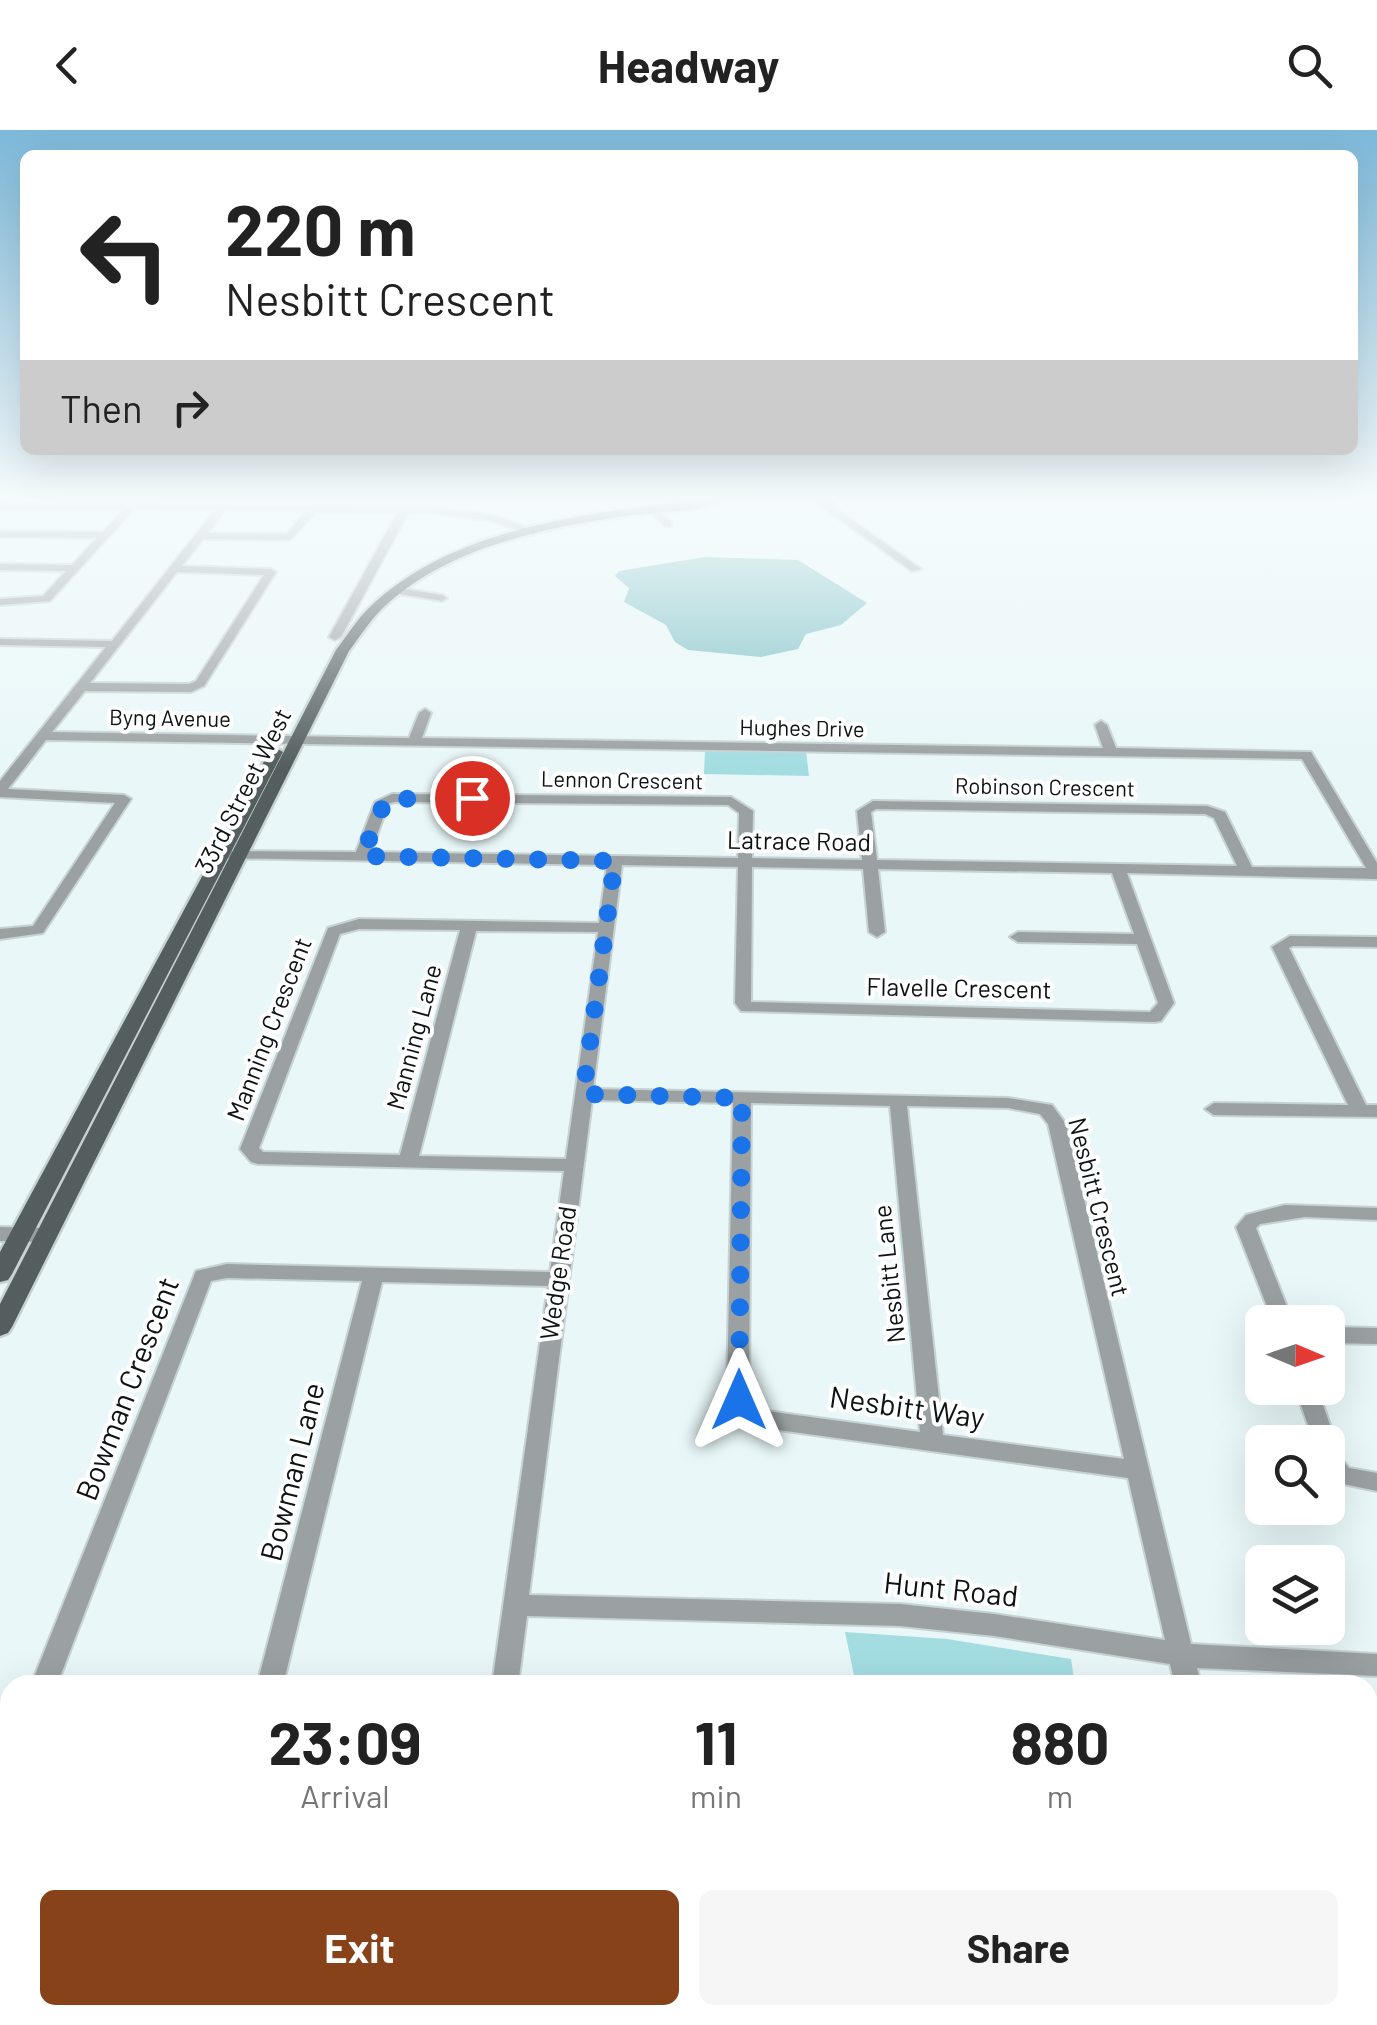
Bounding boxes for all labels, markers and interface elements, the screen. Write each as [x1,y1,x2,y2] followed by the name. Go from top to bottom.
[40,38,95,93] icon: back
[598,38,779,92] text: Headway
[1282,38,1337,93] icon: search
[225,186,416,270] text: 220 m
[60,190,190,320] icon: left
[225,271,555,325] text: Nesbitt Crescent
[163,380,218,435] icon: right
[60,385,143,431] text: Then
[109,703,231,731] street label: Byng Avenue
[188,703,297,878] street label: 33rd Street West
[739,713,865,741] street label: Hughes Drive
[430,756,515,841] pin
[541,765,703,793] street label: Lennon Crescent
[445,771,500,826] icon: arrive
[955,771,1135,801] street label: Robinson Crescent
[727,824,871,856] street label: Latrace Road
[219,933,317,1125] street label: Manning Crescent
[379,961,447,1113] street label: Manning Lane
[866,970,1052,1004] street label: Flavelle Crescent
[1063,1114,1137,1299] street label: Nesbitt Crescent
[866,1203,910,1345] street label: Nesbitt Lane
[533,1204,581,1342] street label: Wedge Road
[67,1272,185,1505] street label: Bowman Crescent
[1245,1305,1345,1405] north arrow
[1245,1305,1345,1645] map controls
[687,1348,791,1452] position arrow
[827,1377,987,1435] street label: Nesbitt Way
[251,1378,331,1565] street label: Bowman Lane
[1245,1425,1345,1525] button: search
[1245,1545,1345,1645] button: layers
[882,1563,1020,1613] street label: Hunt Road
[268,1705,422,1777] text: 23:09
[695,1705,737,1777] text: 11
[1010,1705,1110,1777] text: 880
[300,1776,390,1814] text: Arrival
[690,1776,742,1814] text: min
[1047,1776,1073,1814] text: m
[40,1890,679,2005] button: Exit
[699,1890,1338,2005] button: Share

